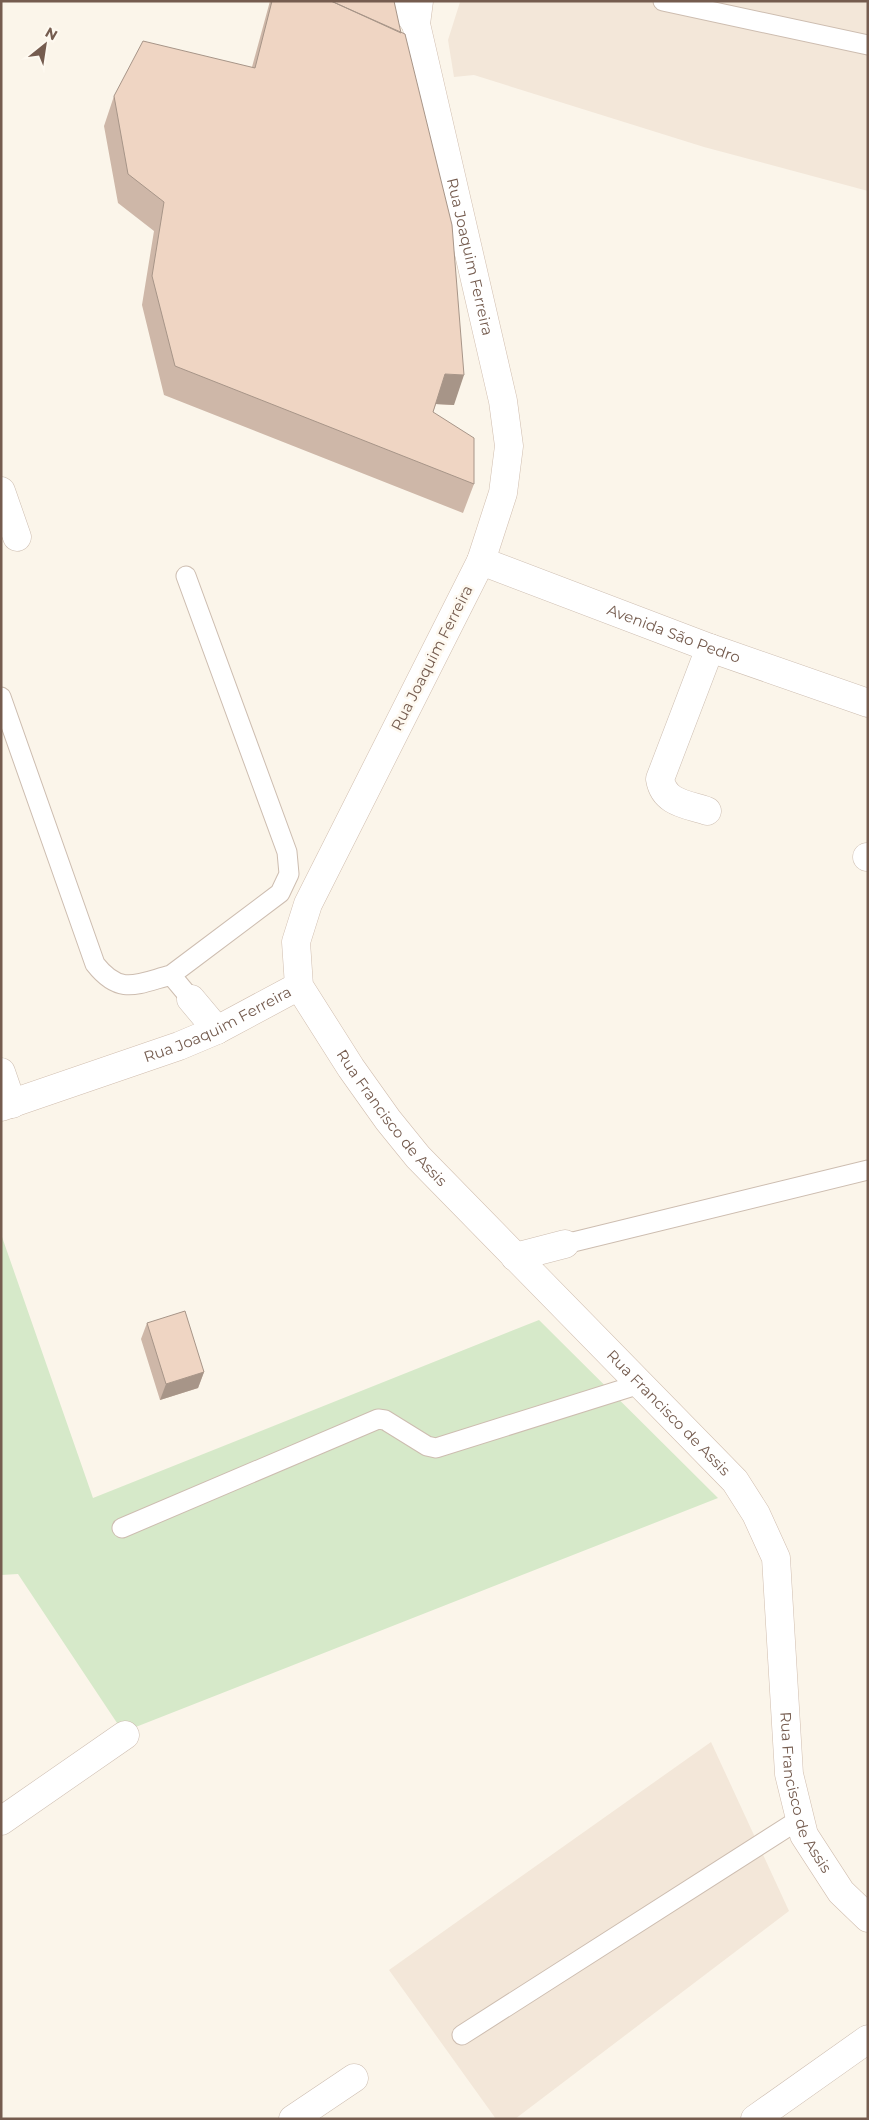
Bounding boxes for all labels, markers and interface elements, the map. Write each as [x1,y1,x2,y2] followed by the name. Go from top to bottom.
[20,20,70,70] north arrow
[42,23,61,44] text: N
[443,176,498,337] street label: Rua Joaquim Ferreira
[387,582,477,734] street label: Rua Joaquim Ferreira
[604,600,743,667] street label: Avenida São Pedro
[141,982,295,1066] street label: Rua Joaquim Ferreira
[333,1046,451,1190] street label: Rua Francisco de Assis
[603,1346,735,1479] street label: Rua Francisco de Assis
[776,1711,836,1876] street label: Rua Francisco de Assis

